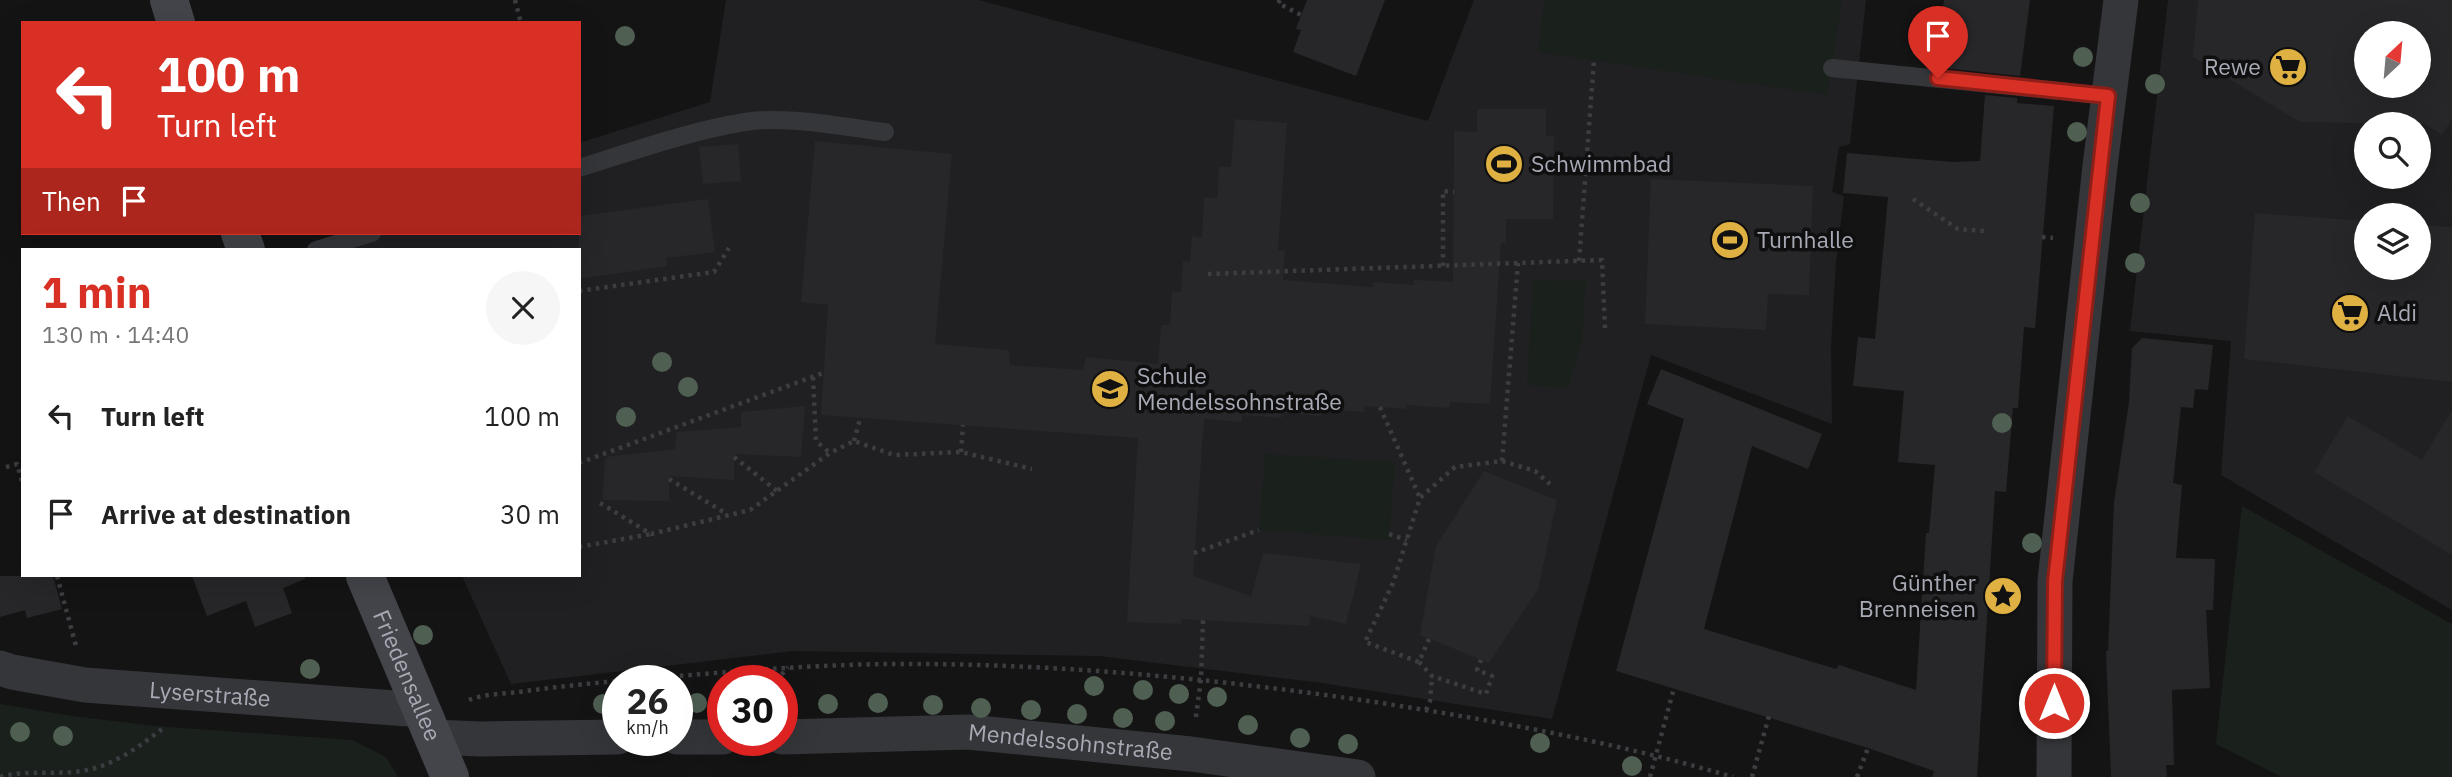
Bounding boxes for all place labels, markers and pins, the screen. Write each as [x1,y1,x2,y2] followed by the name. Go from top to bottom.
[1908,6,1968,78] pin
[2267,46,2309,88] supermarket icon: Rewe
[2204,51,2261,81] place label: Rewe
[1483,143,1525,185] sports icon: Schwimmbad
[1531,148,1671,178] place label: Schwimmbad
[1709,219,1751,261] sports icon: Turnhalle
[1757,224,1854,254] place label: Turnhalle
[2329,292,2371,334] supermarket icon: Aldi
[2377,297,2417,327] place label: Aldi
[1137,360,1342,416] place label: Schule Mendelssohnstraße
[1089,368,1131,410] school or university icon: Schule Mendelssohnstraße
[1859,567,1977,623] place label: Günther Brenneisen
[1982,575,2024,617] place icon: Günther Brenneisen

